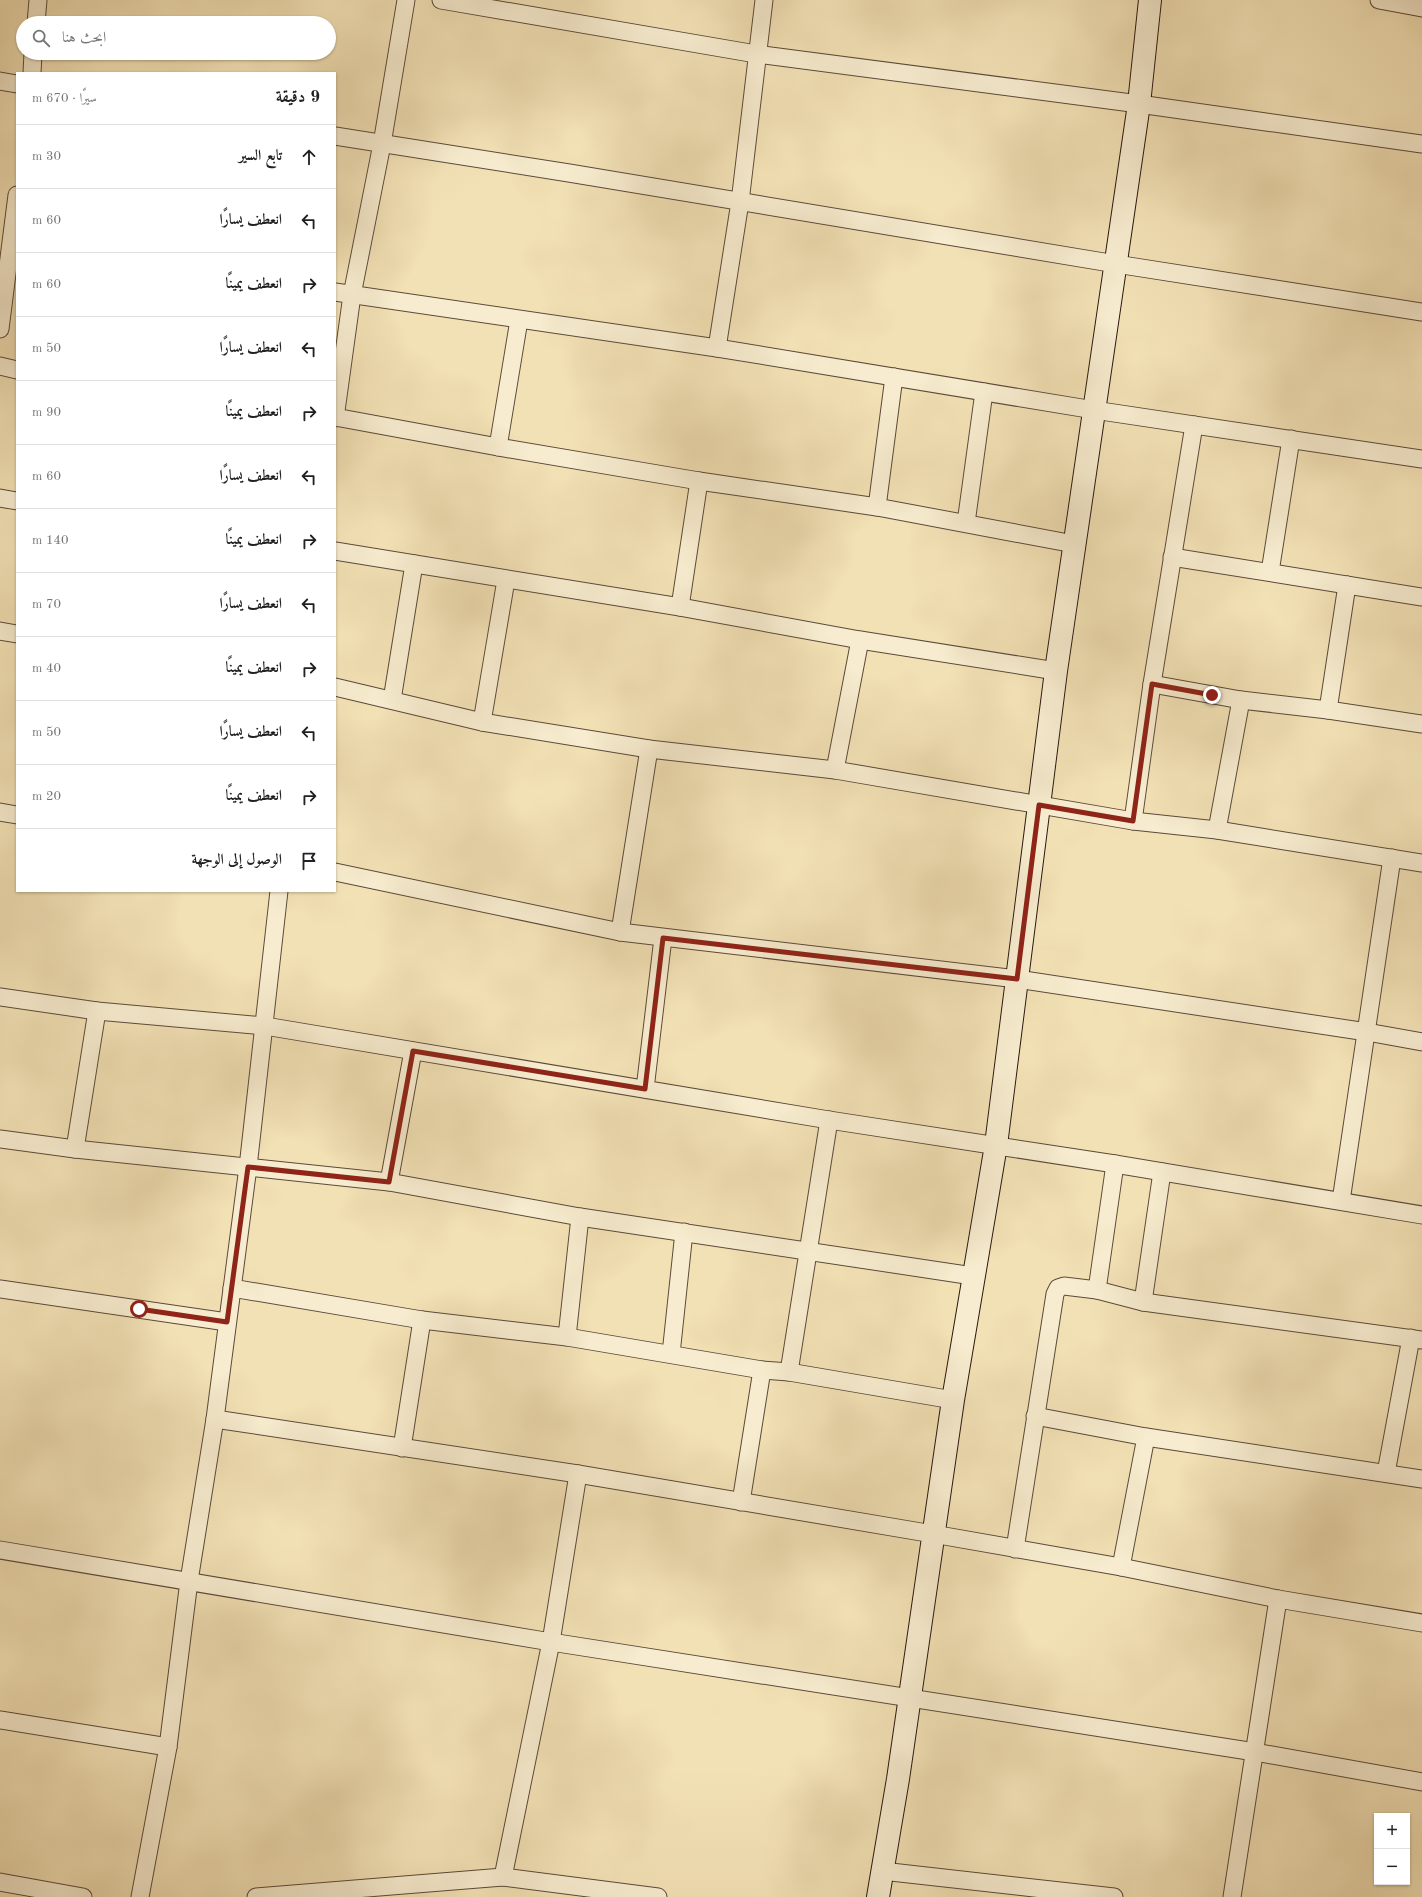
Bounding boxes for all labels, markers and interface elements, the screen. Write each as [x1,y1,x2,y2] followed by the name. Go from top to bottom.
[16,16,336,60] search box
[30,27,52,49] icon: search
[62,31,106,46] text: ابحث هنا
[276,89,320,106] text: 9 دقيقة
[32,92,97,105] text: سيرًا · 670 m
[298,146,320,168] icon: ahead
[239,149,282,164] text: تابع السير
[32,150,61,163] text: 30 m
[298,210,320,232] icon: left
[220,213,282,228] text: انعطف يسارًا
[32,214,61,227] text: 60 m
[298,274,320,296] icon: right
[226,277,282,292] text: انعطف يمينًا
[32,278,61,291] text: 60 m
[298,338,320,360] icon: left
[220,341,282,356] text: انعطف يسارًا
[32,342,61,355] text: 50 m
[298,402,320,424] icon: right
[226,405,282,420] text: انعطف يمينًا
[32,406,61,419] text: 90 m
[298,466,320,488] icon: left
[220,469,282,484] text: انعطف يسارًا
[32,470,61,483] text: 60 m
[298,530,320,552] icon: right
[226,533,282,548] text: انعطف يمينًا
[32,534,69,547] text: 140 m
[298,594,320,616] icon: left
[220,597,282,612] text: انعطف يسارًا
[32,598,61,611] text: 70 m
[298,658,320,680] icon: right
[226,661,282,676] text: انعطف يمينًا
[32,662,61,675] text: 40 m
[1203,686,1221,704] route end
[298,722,320,744] icon: left
[220,725,282,740] text: انعطف يسارًا
[32,726,61,739] text: 50 m
[298,786,320,808] icon: right
[226,789,282,804] text: انعطف يمينًا
[32,790,61,803] text: 20 m
[298,850,320,872] icon: arrive
[191,853,282,868] text: الوصول إلى الوجهة
[130,1300,148,1318] route start
[1374,1813,1410,1885] map controls
[1374,1813,1410,1849] button: +
[1374,1849,1410,1885] button: −

